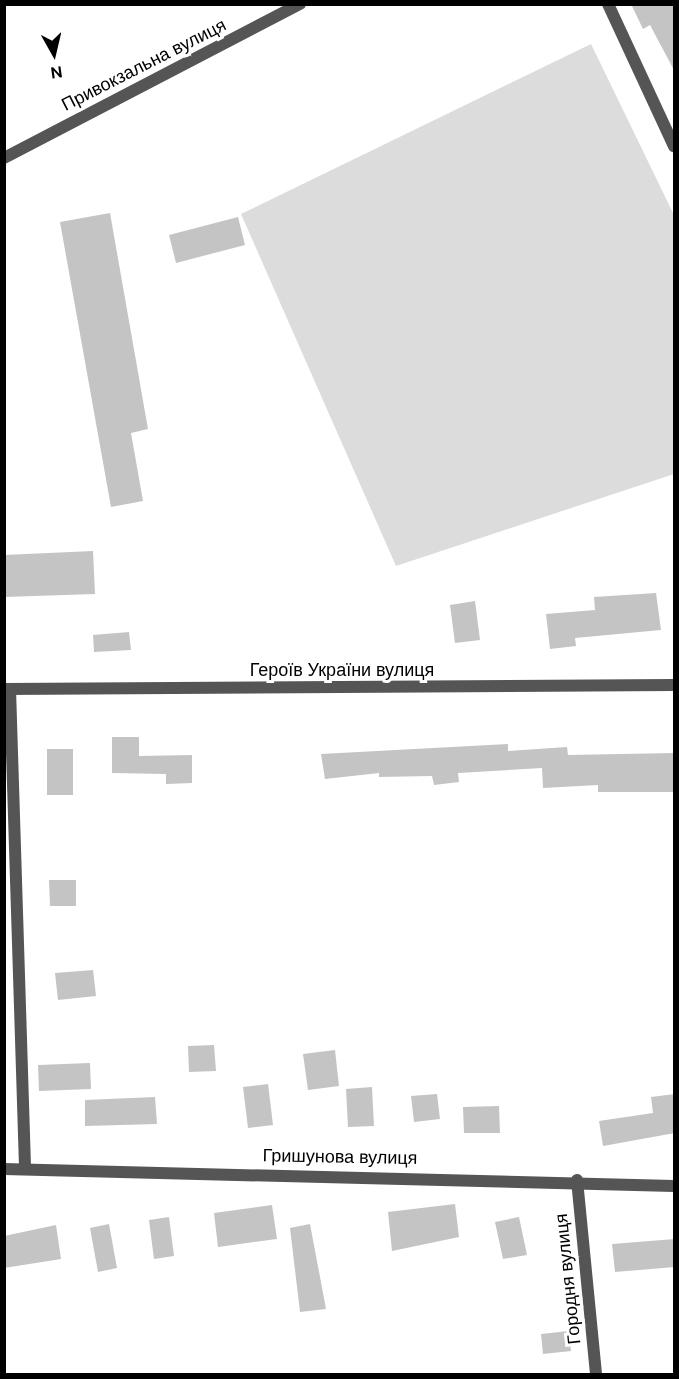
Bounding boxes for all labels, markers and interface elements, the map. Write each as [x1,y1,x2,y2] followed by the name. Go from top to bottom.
[58,14,230,116] street label: Привокзальна вулиця
[24,24,84,84] north arrow
[49,61,64,84] text: N
[250,659,434,681] street label: Героїв України вулиця
[262,1145,418,1169] street label: Гришунова вулиця
[550,1212,586,1346] street label: Городня вулиця

